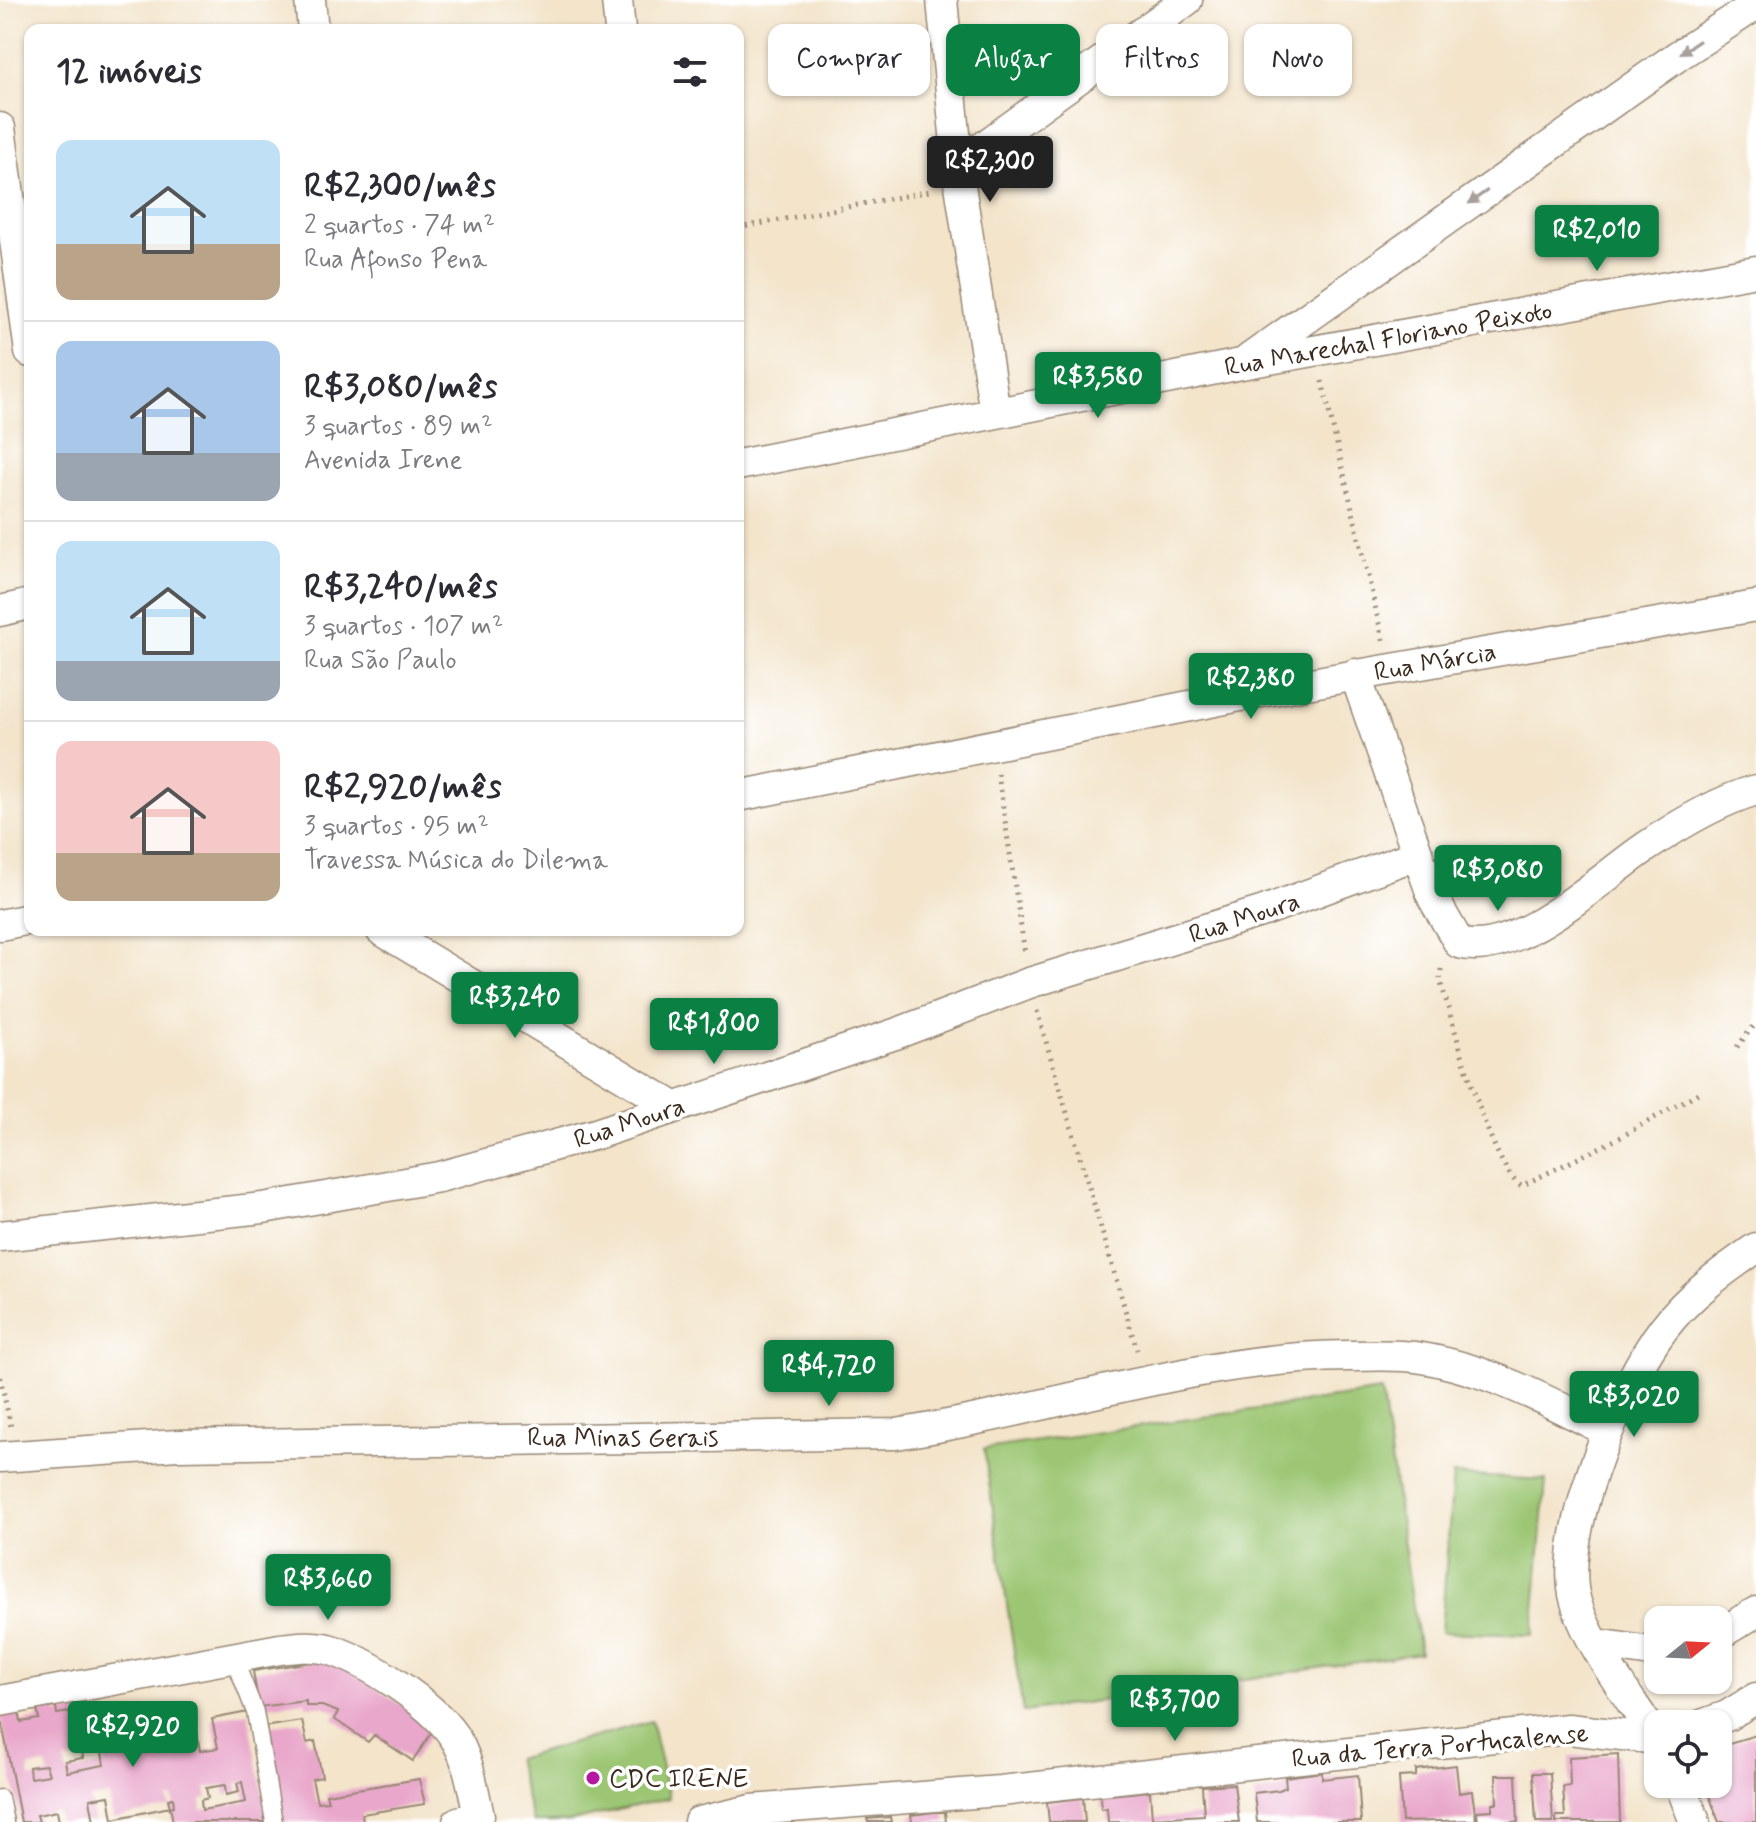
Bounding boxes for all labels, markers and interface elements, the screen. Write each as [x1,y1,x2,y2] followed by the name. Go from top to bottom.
[768,24,930,96] chip: Comprar
[946,24,1080,96] chip: Alugar
[1096,24,1228,96] chip: Filtros
[1244,24,1352,96] chip: Novo
[1680,40,1701,55] one-way arrow
[56,50,202,95] text: 12 imóveis
[668,50,712,94] icon: filters
[916,136,1064,204] pin: R$2,300
[945,145,1035,179] text: R$2,300
[304,164,496,209] text: R$2,300/mês
[120,172,216,268] icon: home
[1467,189,1488,204] one-way arrow
[1523,205,1671,273] pin: R$2,010
[304,209,495,243] text: 2 quartos · 74 m²
[1553,214,1641,248] text: R$2,010
[304,243,487,277] text: Rua Afonso Pena
[1222,294,1555,386] street label: Rua Marechal Floriano Peixoto
[1024,352,1172,420] pin: R$3,580
[1053,361,1143,395] text: R$3,580
[304,365,497,410] text: R$3,080/mês
[120,373,216,469] icon: home
[304,410,492,444] text: 3 quartos · 89 m²
[304,444,462,478] text: Avenida Irene
[304,565,498,610] text: R$3,240/mês
[120,573,216,669] icon: home
[304,610,503,644] text: 3 quartos · 107 m²
[1372,636,1499,690] street label: Rua Márcia
[304,644,457,678] text: Rua São Paulo
[1177,653,1325,721] pin: R$2,380
[1207,662,1295,696] text: R$2,380
[304,765,501,810] text: R$2,920/mês
[120,773,216,869] icon: home
[304,810,489,844] text: 3 quartos · 95 m²
[304,844,608,878] text: Travessa Música do Dilema
[1424,845,1572,913] pin: R$3,080
[1452,854,1544,888] text: R$3,080
[1185,885,1304,953] street label: Rua Moura
[441,972,589,1040] pin: R$3,240
[469,981,561,1015] text: R$3,240
[640,998,788,1066] pin: R$1,800
[668,1007,760,1041] text: R$1,800
[570,1090,689,1158] street label: Rua Moura
[755,1340,903,1408] pin: R$4,720
[782,1349,876,1383] text: R$4,720
[1560,1371,1708,1439] pin: R$3,020
[1588,1380,1680,1414] text: R$3,020
[527,1422,719,1456] street label: Rua Minas Gerais
[254,1554,402,1622] pin: R$3,660
[284,1563,373,1597] text: R$3,660
[1644,1606,1732,1694] north arrow
[1644,1606,1732,1798] map controls
[1101,1675,1249,1743] pin: R$3,700
[1129,1684,1221,1718] text: R$3,700
[59,1701,207,1769] pin: R$2,920
[86,1710,180,1744] text: R$2,920
[1644,1710,1732,1798] button: locate
[1290,1717,1590,1777] street label: Rua da Terra Portucalense
[609,1763,748,1797] place label: CDC IRENE
[584,1769,602,1787] marker: CDC IRENE

